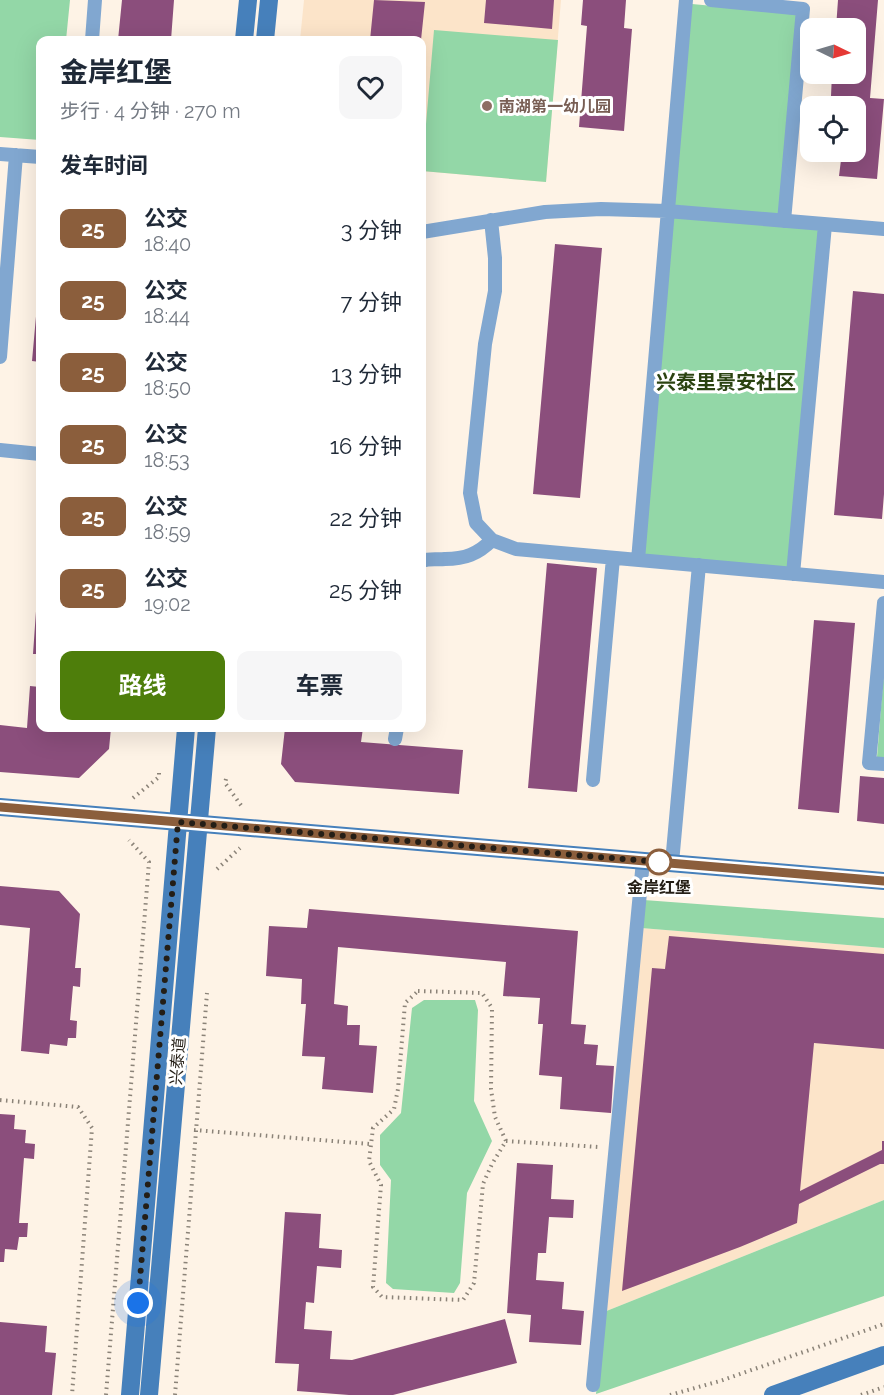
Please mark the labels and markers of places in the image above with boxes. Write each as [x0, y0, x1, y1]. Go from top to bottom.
place label: 南湖第一幼儿园 [499, 97, 611, 116]
marker: 南湖第一幼儿园 [480, 99, 494, 113]
marker: 金岸红堡 [646, 849, 672, 875]
place label: 金岸红堡 [627, 878, 691, 897]

